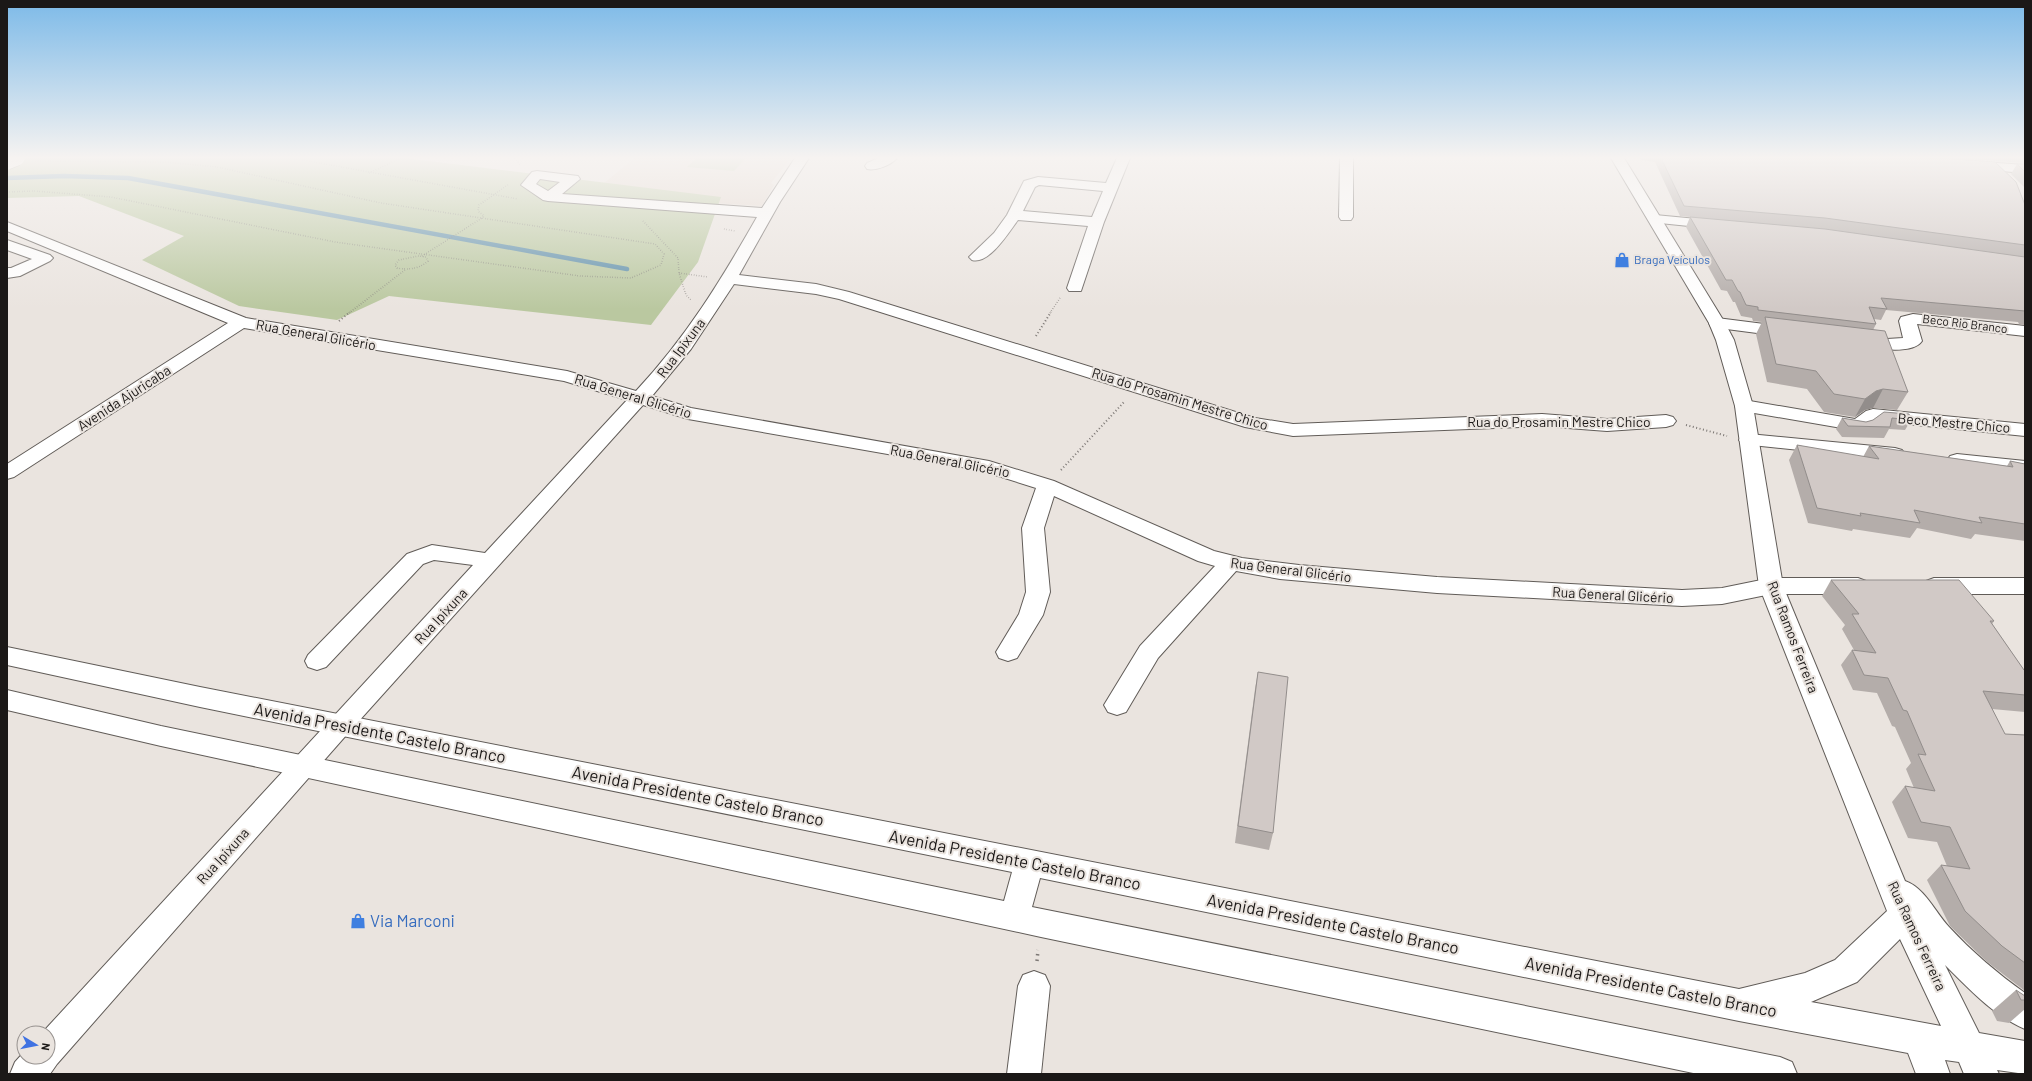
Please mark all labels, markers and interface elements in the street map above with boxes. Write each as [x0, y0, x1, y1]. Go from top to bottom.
shop icon: Braga Veículos [1613, 251, 1631, 269]
place label: Braga Veículos [1634, 252, 1710, 266]
street label: Beco Rio Branco [1922, 311, 2008, 335]
street label: Rua Ipixuna [653, 315, 708, 381]
street label: Rua General Glicério [255, 316, 377, 353]
street label: Avenida Ajuricaba [74, 361, 174, 434]
street label: Rua do Prosamin Mestre Chico [1090, 364, 1270, 433]
street label: Rua General Glicério [573, 370, 694, 421]
street label: Beco Mestre Chico [1897, 409, 2011, 436]
street label: Rua do Prosamin Mestre Chico [1467, 413, 1651, 430]
street label: Rua General Glicério [889, 441, 1011, 480]
street label: Rua General Glicério [1230, 554, 1352, 585]
street label: Rua Ramos Ferreira [1764, 578, 1823, 695]
street label: Rua General Glicério [1552, 583, 1674, 606]
street label: Rua Ipixuna [411, 584, 471, 647]
street label: Avenida Presidente Castelo Branco [253, 698, 508, 766]
street label: Avenida Presidente Castelo Branco [571, 761, 826, 829]
street label: Rua Ipixuna [193, 824, 252, 887]
street label: Avenida Presidente Castelo Branco [888, 825, 1143, 893]
street label: Rua Ramos Ferreira [1885, 878, 1950, 993]
street label: Avenida Presidente Castelo Branco [1206, 889, 1461, 957]
place label: Via Marconi [370, 910, 455, 930]
shop icon: Via Marconi [349, 912, 367, 930]
street label: Avenida Presidente Castelo Branco [1524, 952, 1779, 1020]
north arrow [16, 1025, 56, 1065]
text: N [39, 1042, 53, 1052]

